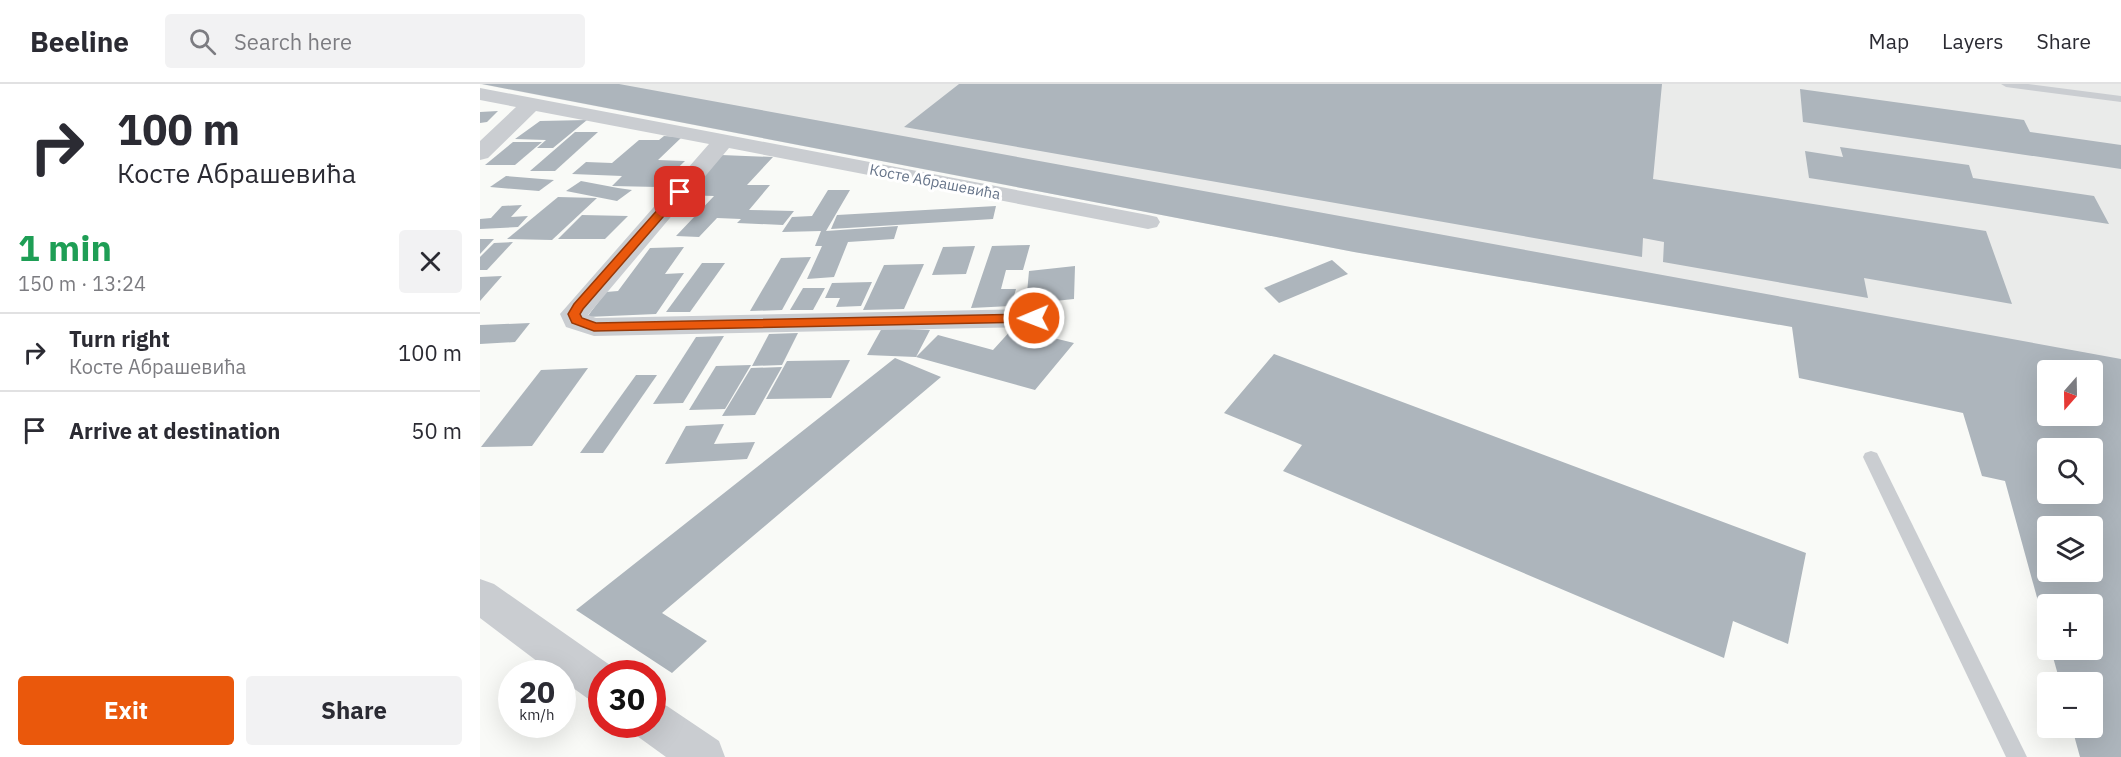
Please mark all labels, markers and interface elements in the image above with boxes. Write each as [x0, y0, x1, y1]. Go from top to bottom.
search box [165, 14, 585, 68]
text: Beeline [30, 23, 129, 60]
icon: search [186, 25, 219, 58]
text: Search here [234, 27, 352, 56]
text: Map [1869, 27, 1909, 55]
text: Layers [1942, 27, 2004, 55]
text: Share [2037, 27, 2091, 55]
text: 100 m [117, 102, 240, 157]
icon: right [18, 108, 96, 186]
text: Косте Абрашевића [117, 155, 356, 190]
street label: Косте Абрашевића [868, 160, 1002, 204]
pin [654, 166, 705, 217]
icon: arrive [663, 175, 696, 208]
text: 1 min [18, 224, 112, 271]
button: close [399, 230, 462, 293]
text: 150 m · 13:24 [18, 270, 146, 297]
position arrow [1002, 286, 1066, 350]
text: Turn right [69, 324, 170, 353]
icon: right [18, 336, 51, 369]
text: 100 m [398, 338, 462, 367]
text: Косте Абрашевића [69, 353, 246, 380]
north arrow [2037, 360, 2103, 426]
map controls [2037, 360, 2103, 738]
icon: arrive [18, 414, 51, 447]
text: Arrive at destination [69, 416, 280, 445]
text: 50 m [411, 416, 462, 445]
button: search [2037, 438, 2103, 504]
button: layers [2037, 516, 2103, 582]
button: + [2037, 594, 2103, 660]
speed limit sign: 30 [588, 660, 666, 738]
text: 20 [519, 672, 555, 711]
button: − [2037, 672, 2103, 738]
button: Exit [18, 676, 234, 745]
button: Share [246, 676, 462, 745]
text: km/h [519, 705, 555, 724]

